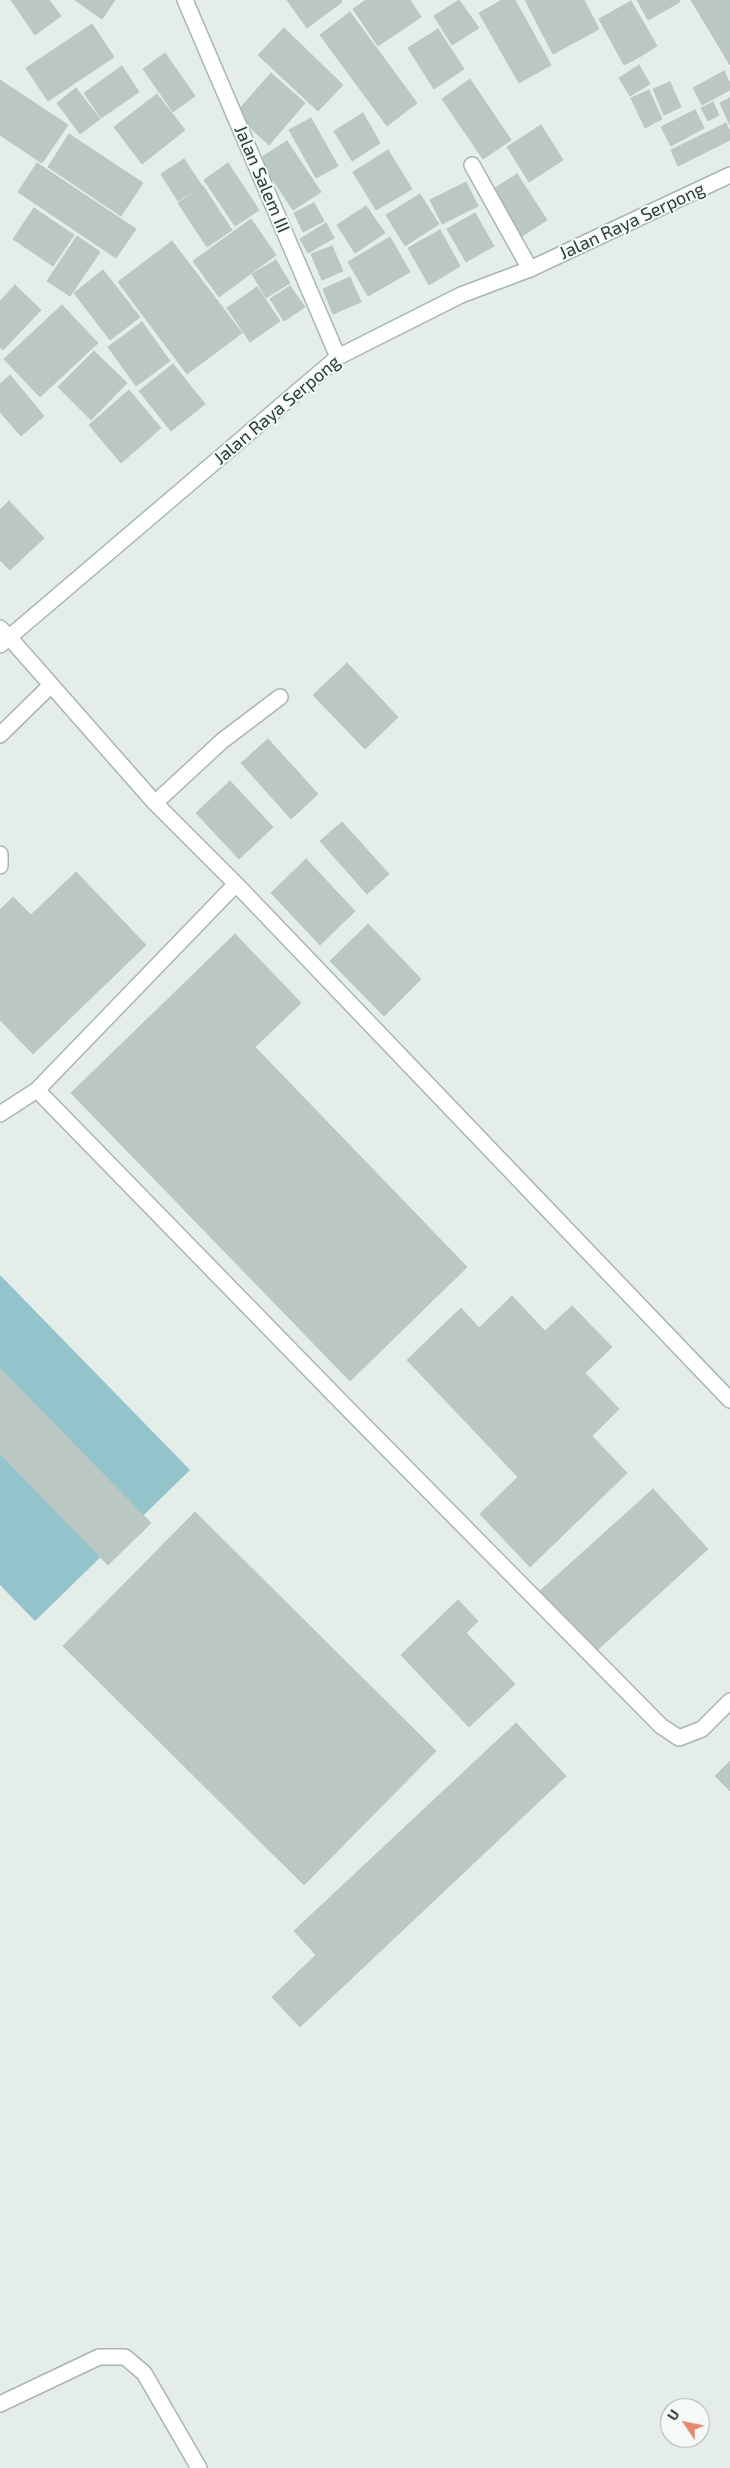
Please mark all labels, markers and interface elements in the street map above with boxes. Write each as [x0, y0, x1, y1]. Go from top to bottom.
street label: Jalan Salem III [230, 122, 294, 236]
street label: Jalan Raya Serpong [556, 178, 708, 264]
street label: Jalan Raya Serpong [209, 351, 345, 469]
north arrow [660, 2398, 710, 2448]
text: U [663, 2406, 683, 2424]

